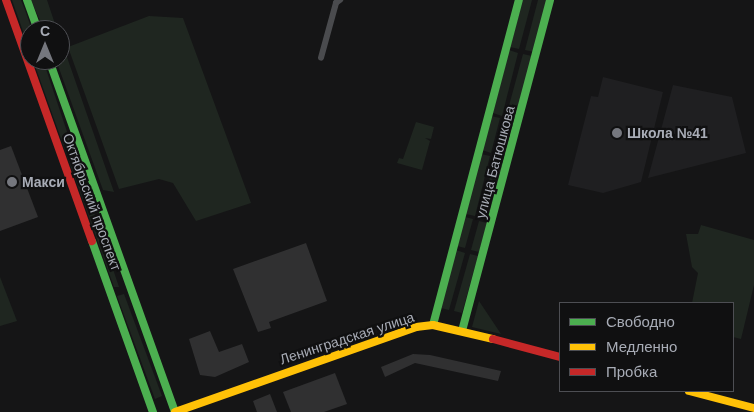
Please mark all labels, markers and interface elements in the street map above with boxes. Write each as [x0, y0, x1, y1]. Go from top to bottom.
north arrow [20, 20, 70, 70]
text: С [40, 23, 50, 39]
street label: улица Батюшкова [472, 104, 518, 220]
place label: Школа №41 [627, 125, 708, 141]
marker: Школа №41 [611, 127, 623, 139]
street label: Октябрьский проспект [59, 131, 125, 273]
place label: Макси [22, 174, 65, 190]
marker: Макси [6, 176, 18, 188]
legend [559, 302, 734, 392]
street label: Ленинградская улица [278, 308, 416, 368]
text: Свободно [606, 313, 675, 330]
text: Медленно [606, 338, 677, 355]
text: Пробка [606, 363, 657, 380]

